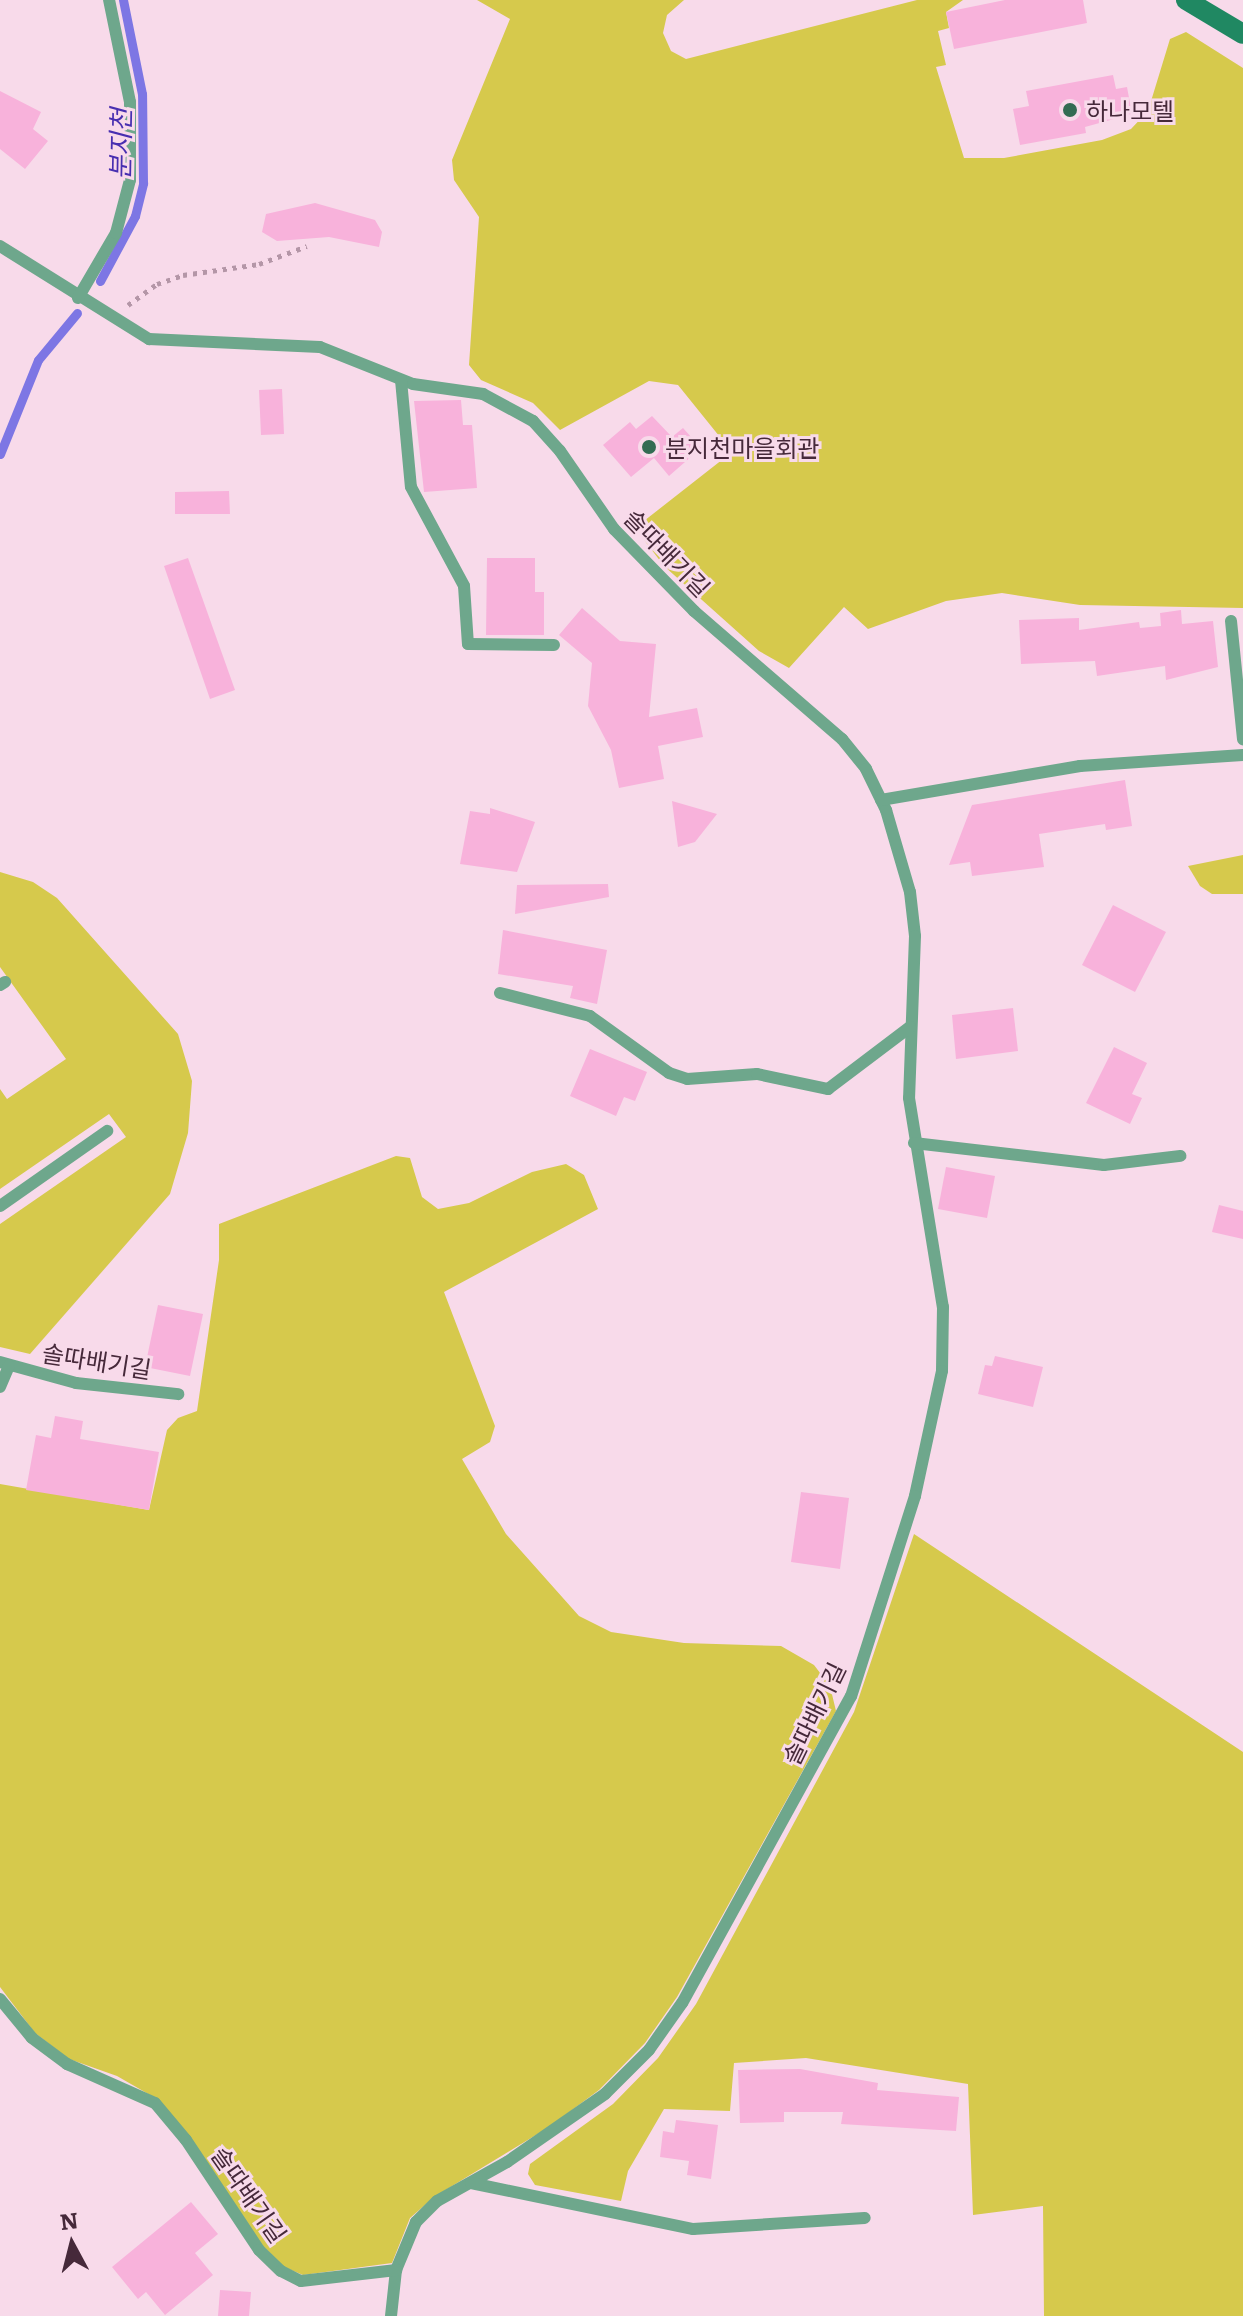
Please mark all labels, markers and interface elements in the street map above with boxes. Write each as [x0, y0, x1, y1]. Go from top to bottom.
place label: 하나모텔 [1086, 96, 1174, 124]
marker: 하나모텔 [1061, 101, 1079, 119]
water label: 분지천 [103, 108, 135, 180]
place label: 분지천마을회관 [665, 433, 820, 461]
marker: 분지천마을회관 [640, 438, 658, 456]
street label: 솔따배기길 [619, 502, 717, 602]
street label: 솔따배기길 [40, 1337, 154, 1383]
street label: 솔따배기길 [776, 1657, 850, 1769]
street label: 솔따배기길 [207, 2141, 293, 2247]
text: N [58, 2202, 80, 2237]
north arrow [32, 2204, 112, 2284]

